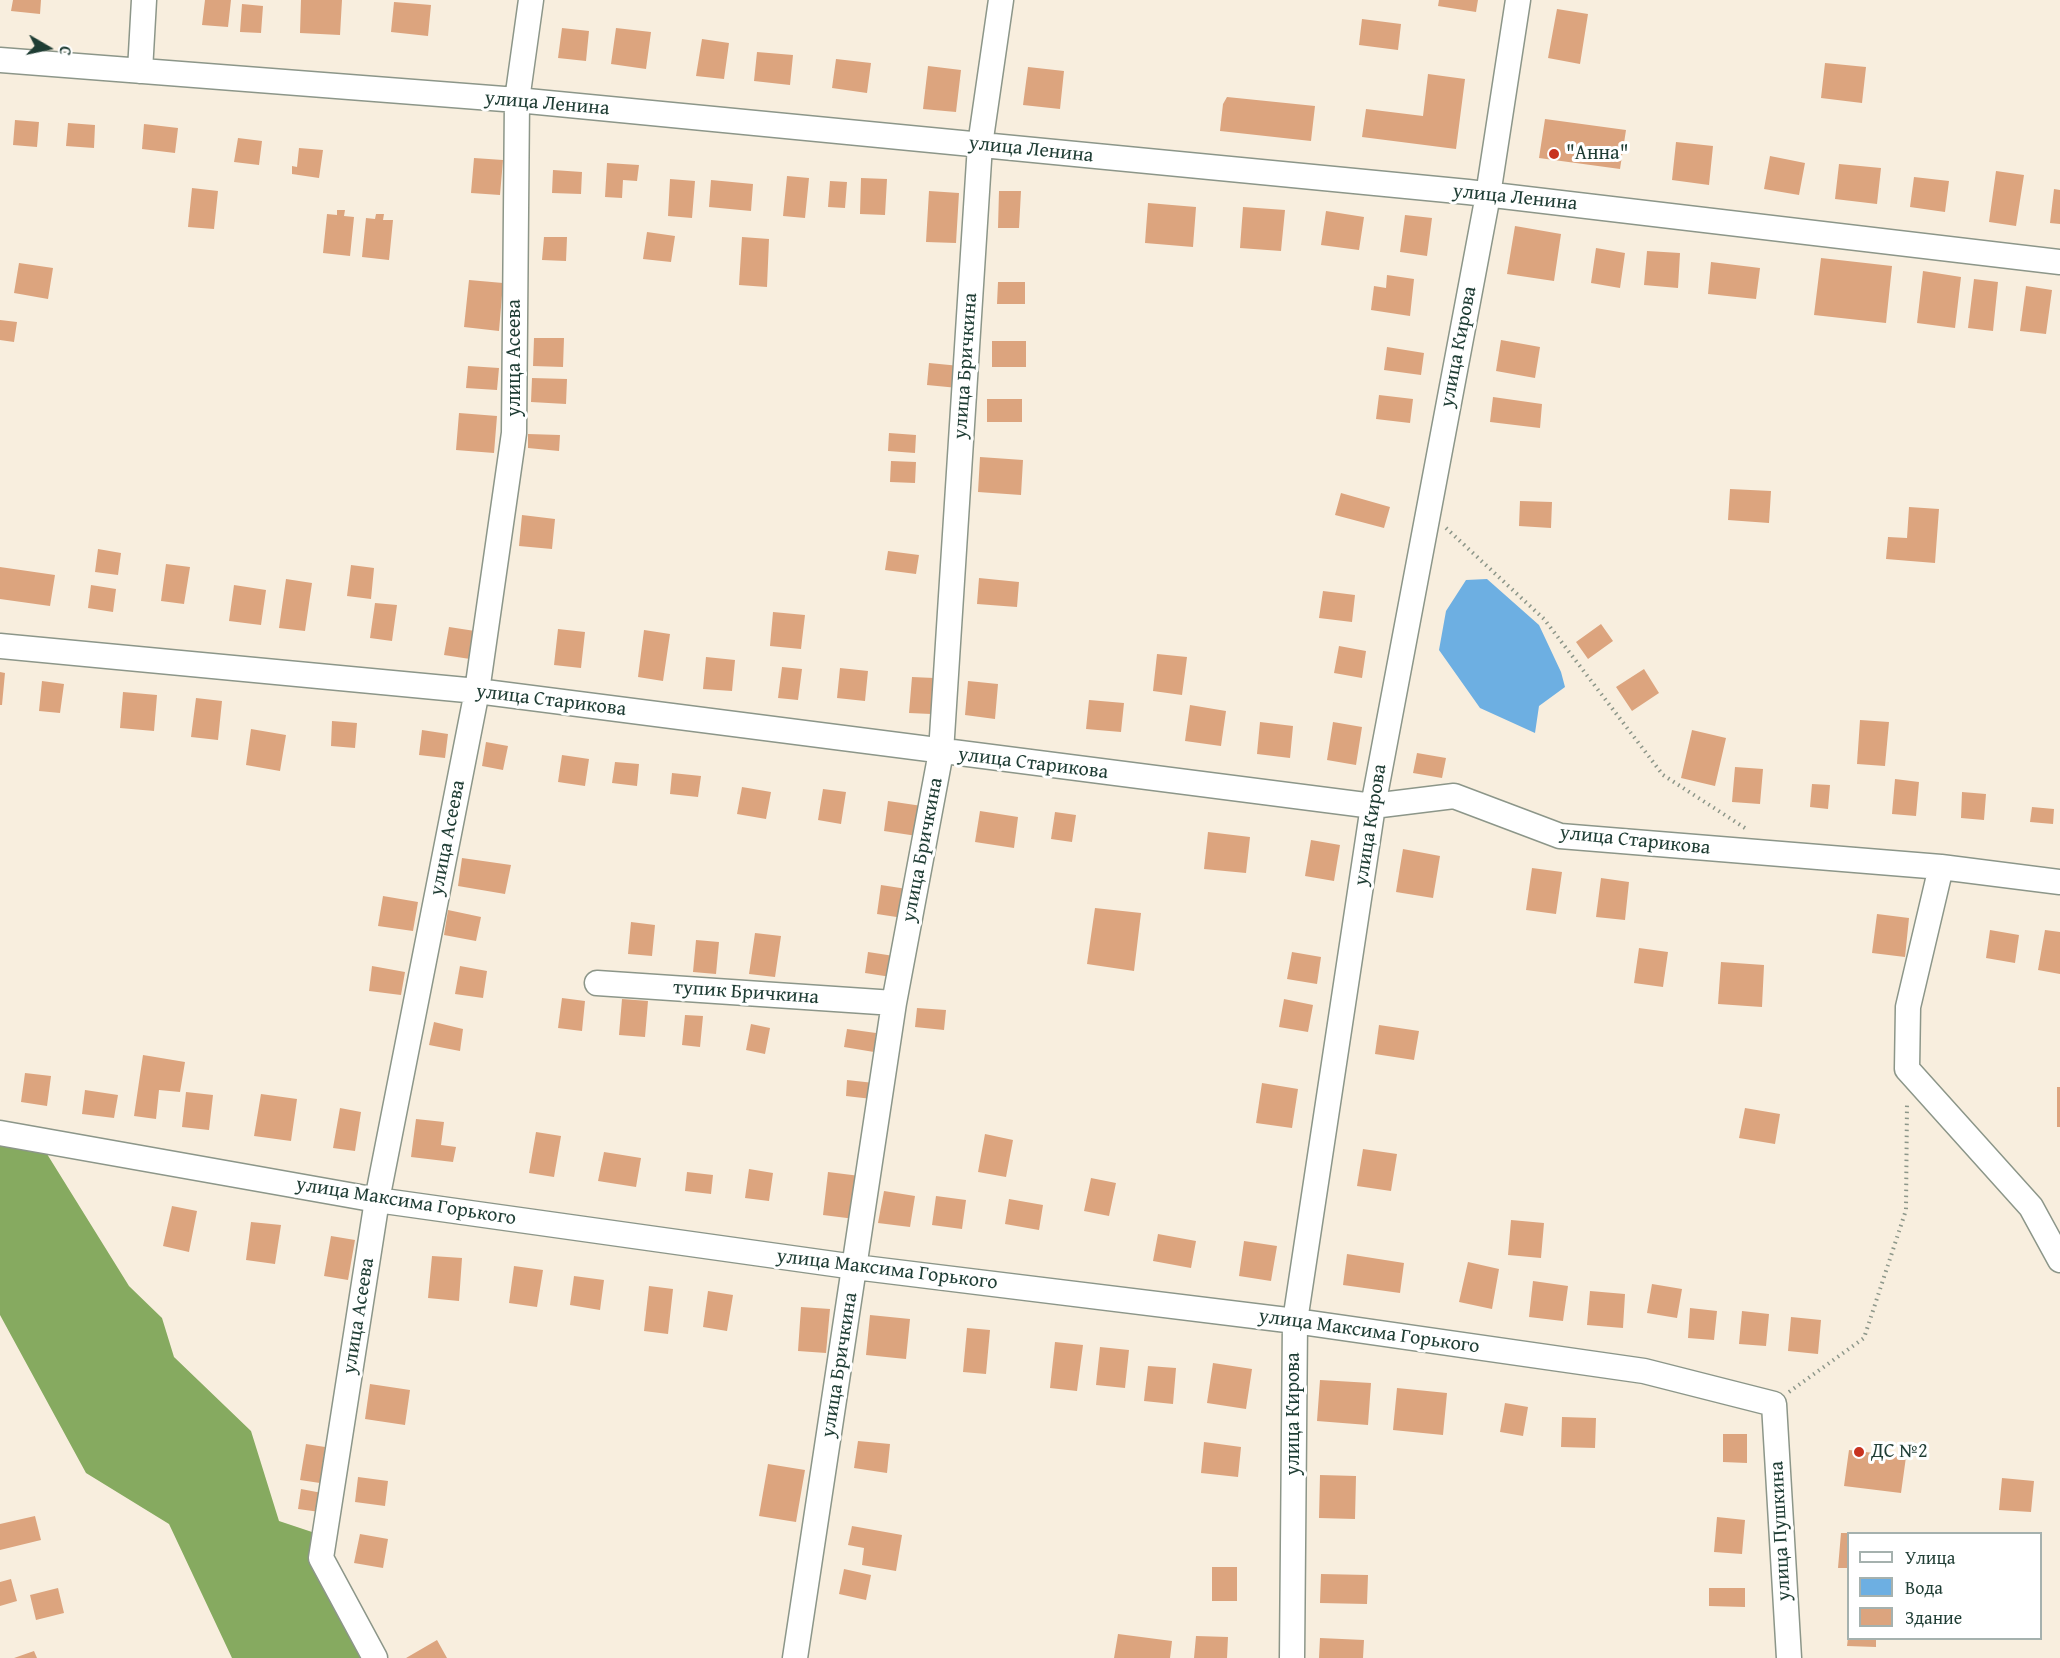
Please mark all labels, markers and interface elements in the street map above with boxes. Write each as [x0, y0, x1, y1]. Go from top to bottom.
north arrow [18, 18, 78, 78]
text: С [53, 44, 78, 57]
street label: улица Ленина [484, 87, 610, 121]
street label: улица Ленина [968, 132, 1094, 168]
place label: "Анна" [1566, 142, 1628, 166]
marker: "Анна" [1547, 147, 1561, 161]
street label: улица Ленина [1452, 180, 1578, 216]
street label: улица Кирова [1436, 284, 1482, 410]
street label: улица Бричкина [949, 292, 983, 440]
street label: улица Асеева [503, 299, 527, 417]
street label: улица Старикова [475, 680, 627, 722]
street label: улица Старикова [957, 743, 1109, 785]
street label: улица Кирова [1350, 762, 1392, 888]
street label: улица Бричкина [897, 776, 949, 924]
street label: улица Асеева [425, 778, 471, 898]
street label: улица Старикова [1559, 821, 1711, 861]
street label: тупик Бричкина [672, 976, 820, 1010]
street label: улица Максима Горького [294, 1173, 518, 1231]
street label: улица Максима Горького [775, 1245, 999, 1295]
street label: улица Асеева [338, 1256, 380, 1376]
street label: улица Бричкина [817, 1291, 863, 1439]
street label: улица Максима Горького [1257, 1305, 1481, 1359]
street label: улица Кирова [1282, 1353, 1306, 1475]
place label: ДС №2 [1871, 1440, 1928, 1464]
marker: ДС №2 [1852, 1445, 1866, 1459]
street label: улица Пушкина [1765, 1460, 1797, 1602]
legend [1847, 1532, 2042, 1640]
text: Улица [1905, 1544, 1955, 1571]
text: Вода [1905, 1574, 1943, 1601]
text: Здание [1905, 1604, 1962, 1631]

